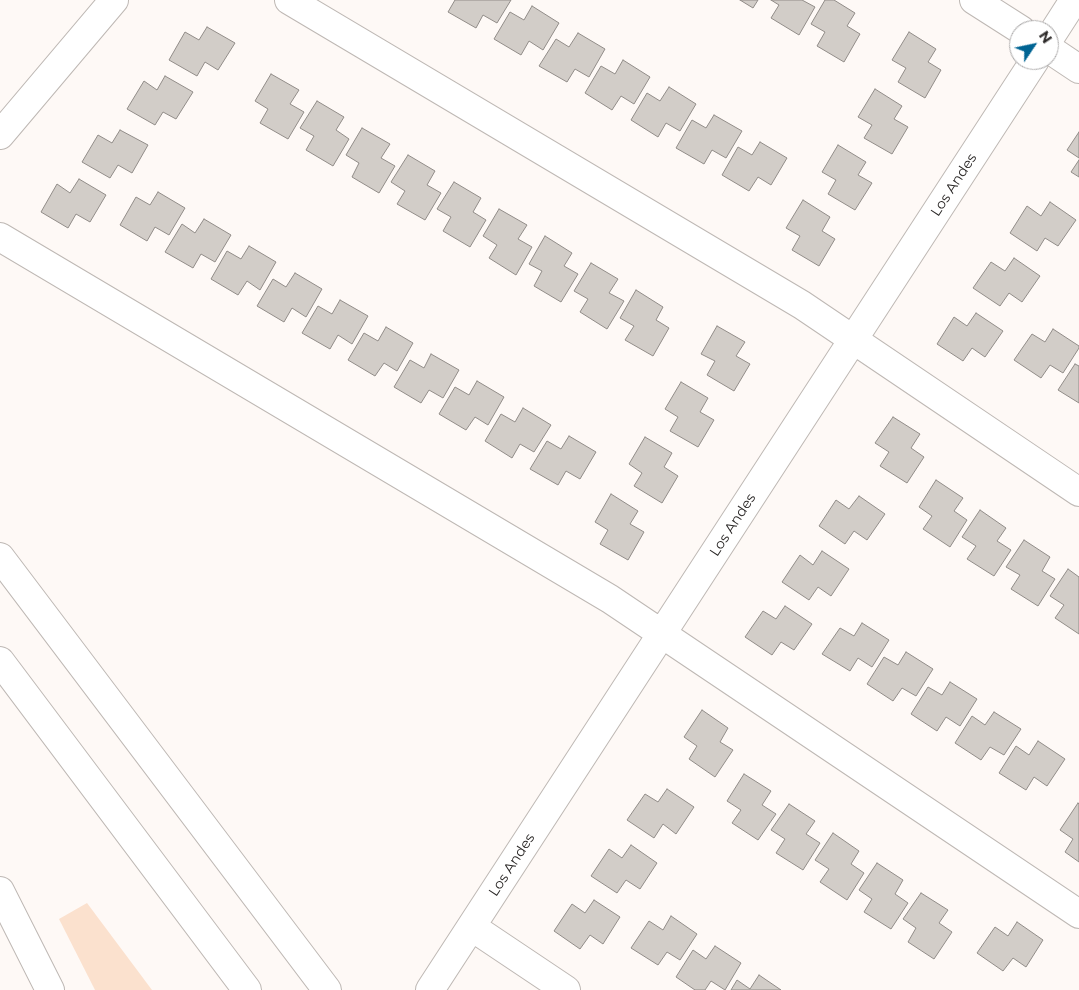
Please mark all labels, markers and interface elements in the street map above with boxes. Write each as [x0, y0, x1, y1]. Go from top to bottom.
north arrow [1009, 20, 1059, 70]
text: N [1035, 27, 1056, 47]
street label: Los Andes [927, 150, 981, 220]
street label: Los Andes [706, 490, 760, 560]
street label: Los Andes [485, 830, 539, 900]

